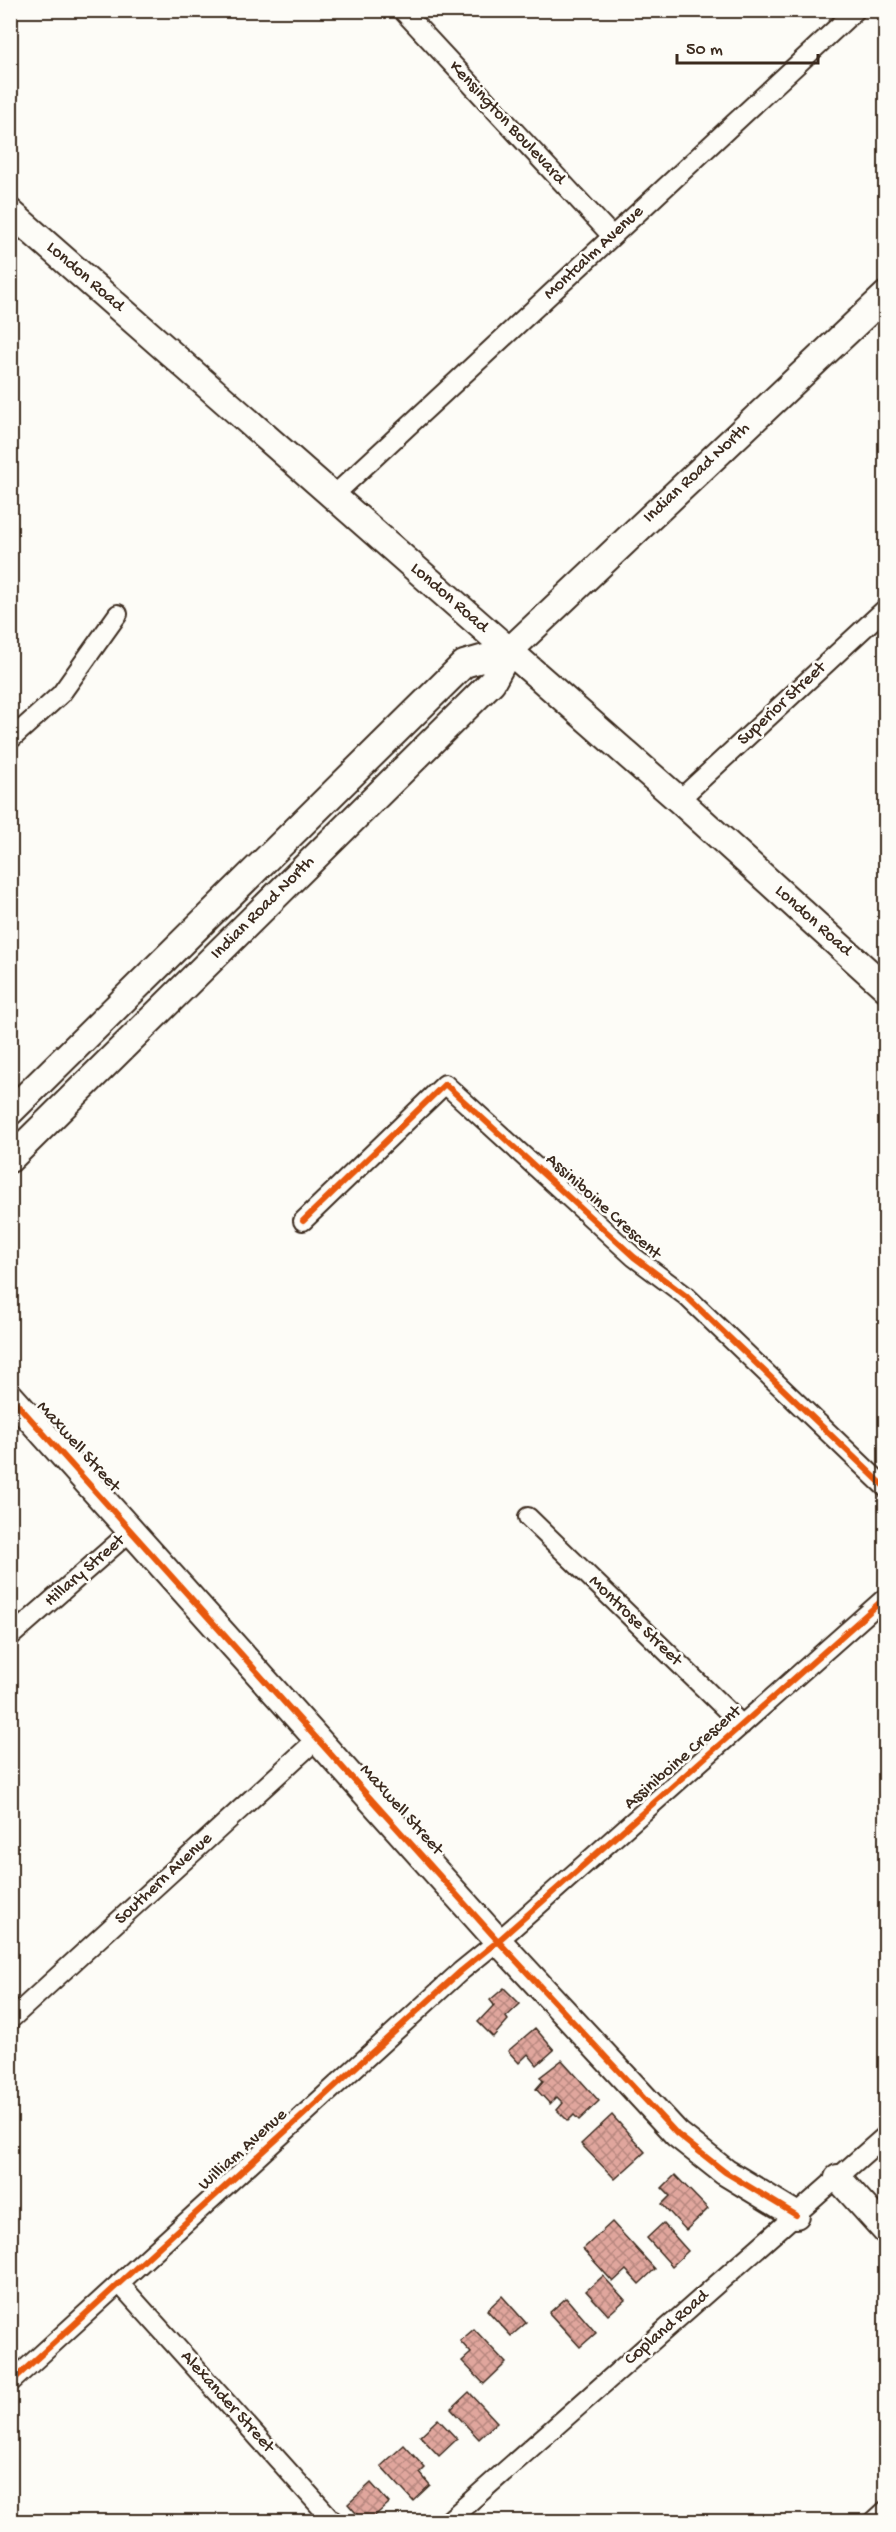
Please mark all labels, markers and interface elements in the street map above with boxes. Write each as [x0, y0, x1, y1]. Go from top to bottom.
scale bar [677, 27, 818, 65]
text: 50 m [686, 40, 723, 61]
street label: Kensington Boulevard [444, 57, 571, 190]
street label: Montcalm Avenue [540, 201, 649, 305]
street label: London Road [42, 237, 129, 318]
street label: Indian Road North [639, 418, 755, 528]
street label: London Road [406, 558, 493, 639]
street label: Superior Street [733, 657, 832, 750]
street label: Indian Road North [207, 851, 320, 964]
street label: London Road [770, 881, 857, 962]
street label: Assiniboine Crescent [541, 1150, 666, 1266]
street label: Maxwell Street [32, 1397, 126, 1498]
street label: Hillary Street [41, 1529, 131, 1612]
street label: Montrose Street [584, 1571, 687, 1672]
street label: Assiniboine Crescent [620, 1700, 747, 1815]
street label: Maxwell Street [355, 1760, 449, 1861]
street label: Southern Avenue [111, 1828, 218, 1930]
street label: William Avenue [194, 2104, 292, 2195]
street label: Copland Road [621, 2285, 714, 2370]
street label: Alexander Street [176, 2347, 280, 2459]

